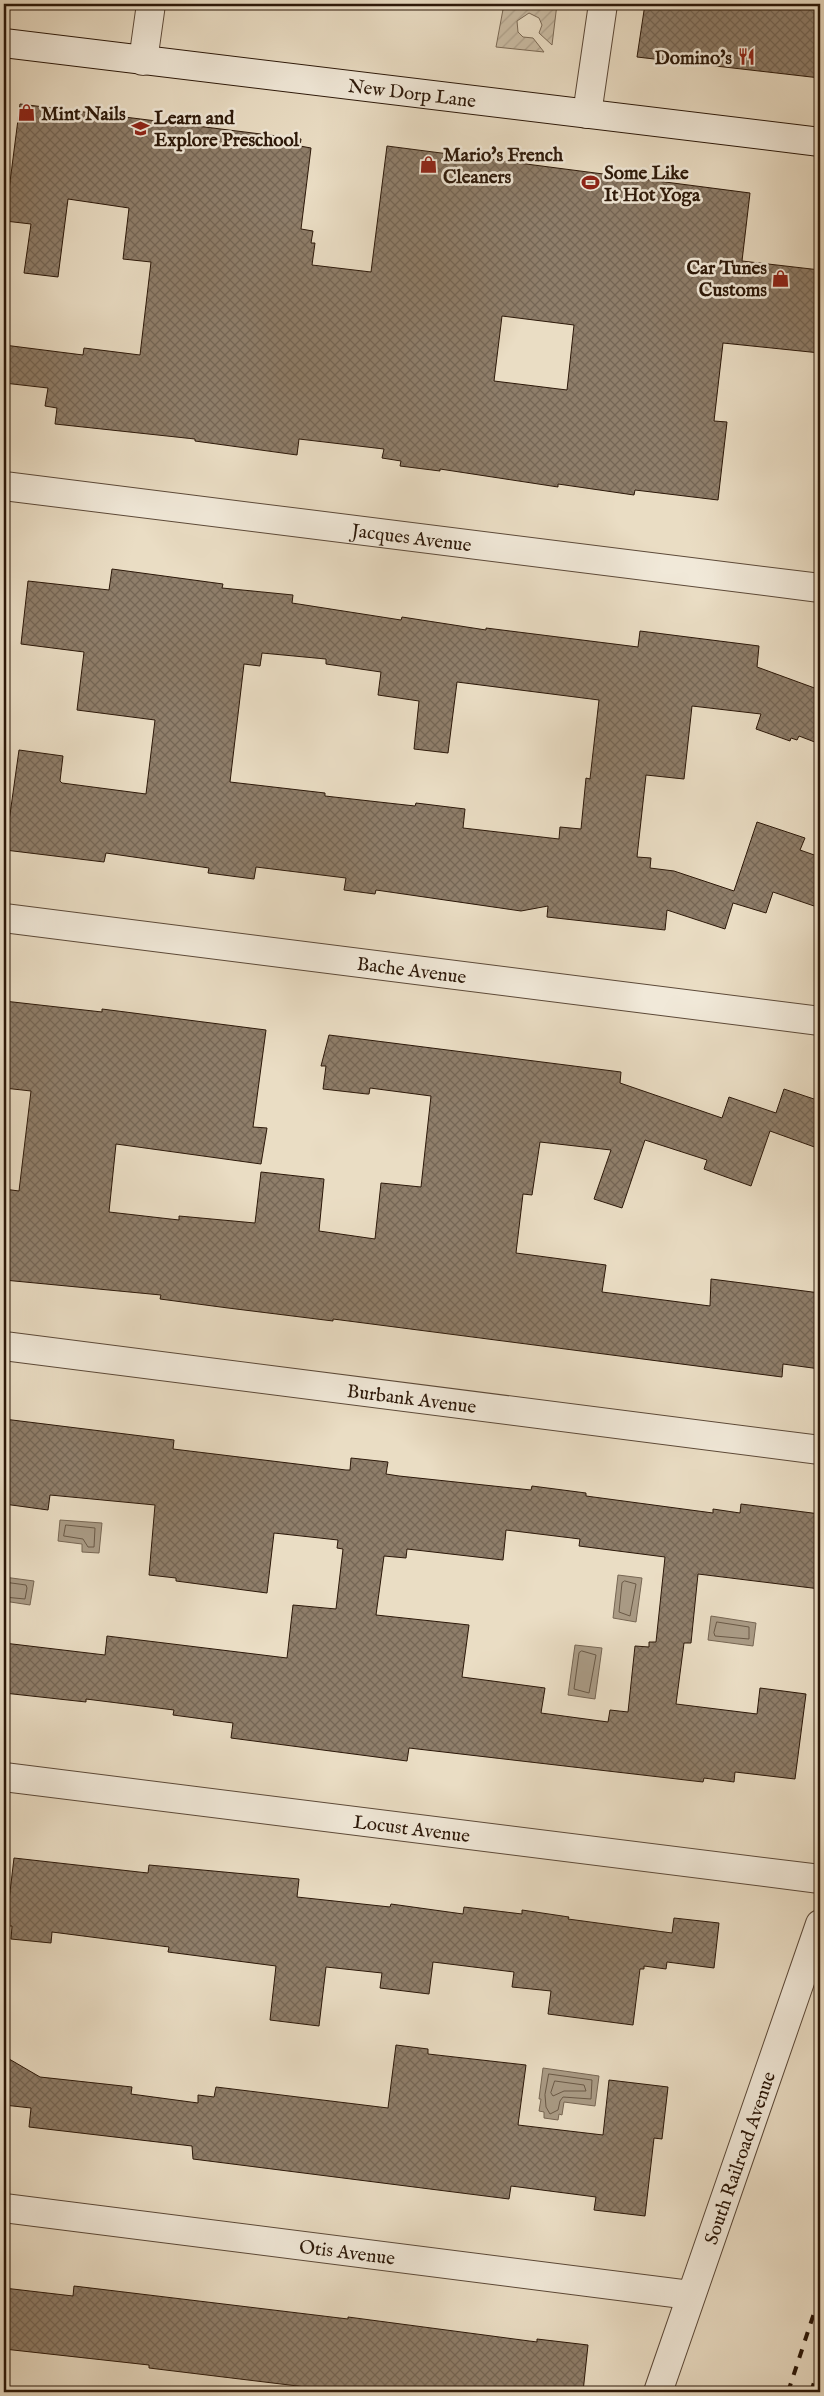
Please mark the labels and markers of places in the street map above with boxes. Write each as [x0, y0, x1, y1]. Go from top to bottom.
place label: Domino's [655, 47, 732, 71]
restaurant icon: Domino's [736, 47, 756, 67]
shop icon: Mint Nails [17, 103, 37, 123]
place label: Mint Nails [41, 103, 126, 127]
place label: Learn and Explore Preschool [154, 107, 300, 153]
school or university icon: Learn and Explore Preschool [130, 118, 150, 138]
place label: Mario's French Cleaners [443, 144, 564, 190]
shop icon: Mario's French Cleaners [419, 155, 439, 175]
place label: Some Like It Hot Yoga [604, 162, 701, 208]
sports icon: Some Like It Hot Yoga [580, 173, 600, 193]
place label: Car Tunes Customs [687, 257, 767, 303]
shop icon: Car Tunes Customs [771, 268, 791, 288]

